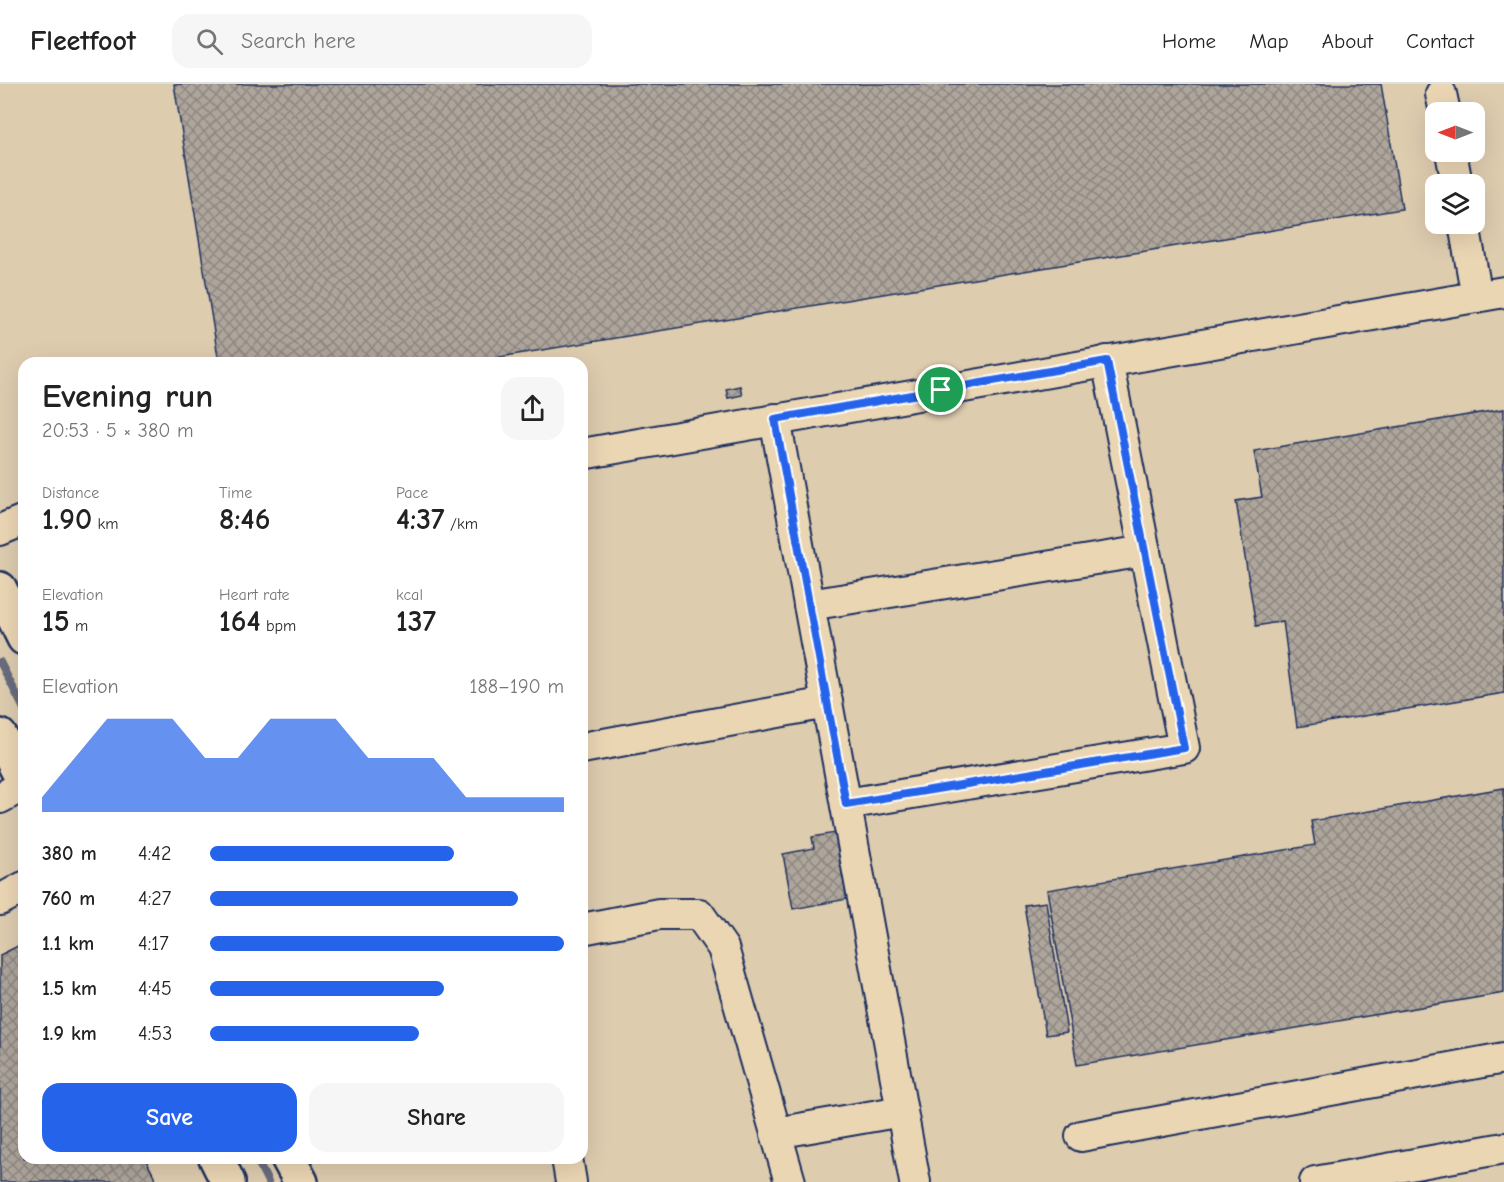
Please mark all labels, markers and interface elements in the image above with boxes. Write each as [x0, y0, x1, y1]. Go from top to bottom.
search box [172, 14, 592, 68]
text: Fleetfoot [30, 25, 136, 57]
icon: search [193, 25, 226, 58]
text: Search here [241, 28, 356, 54]
text: Home [1162, 29, 1216, 53]
text: Map [1249, 29, 1289, 53]
text: About [1322, 29, 1373, 53]
text: Contact [1406, 29, 1474, 53]
north arrow [1425, 102, 1485, 162]
map controls [1425, 102, 1485, 234]
button: layers [1425, 174, 1485, 234]
pin [915, 364, 966, 415]
icon: arrive [924, 373, 957, 406]
text: Evening run [42, 377, 213, 415]
button: share [501, 377, 564, 440]
text: 20:53 · 5 × 380 m [42, 419, 194, 442]
text: Distance [42, 484, 99, 502]
text: Time [219, 484, 252, 502]
text: Pace [396, 484, 428, 502]
text: 1.90 [42, 502, 92, 537]
text: 8:46 [219, 502, 270, 537]
text: 4:37 [396, 502, 445, 537]
text: km [92, 515, 118, 533]
text: /km [445, 515, 478, 533]
text: Elevation [42, 586, 103, 604]
text: Heart rate [219, 586, 290, 604]
text: kcal [396, 586, 423, 604]
text: 15 [42, 604, 70, 639]
text: 164 [219, 604, 261, 639]
text: 137 [396, 604, 436, 639]
text: m [70, 617, 88, 635]
text: bpm [261, 617, 296, 635]
text: Elevation [42, 675, 119, 698]
text: 188–190 m [470, 675, 564, 698]
text: 380 m [42, 842, 97, 865]
text: 4:42 [138, 842, 171, 865]
text: 760 m [42, 887, 95, 910]
text: 4:27 [138, 887, 171, 910]
text: 1.1 km [42, 932, 94, 955]
text: 4:17 [138, 932, 169, 955]
text: 1.5 km [42, 977, 97, 1000]
text: 4:45 [138, 977, 172, 1000]
text: 1.9 km [42, 1022, 97, 1045]
text: 4:53 [138, 1022, 172, 1045]
button: Save [42, 1083, 297, 1152]
button: Share [309, 1083, 564, 1152]

